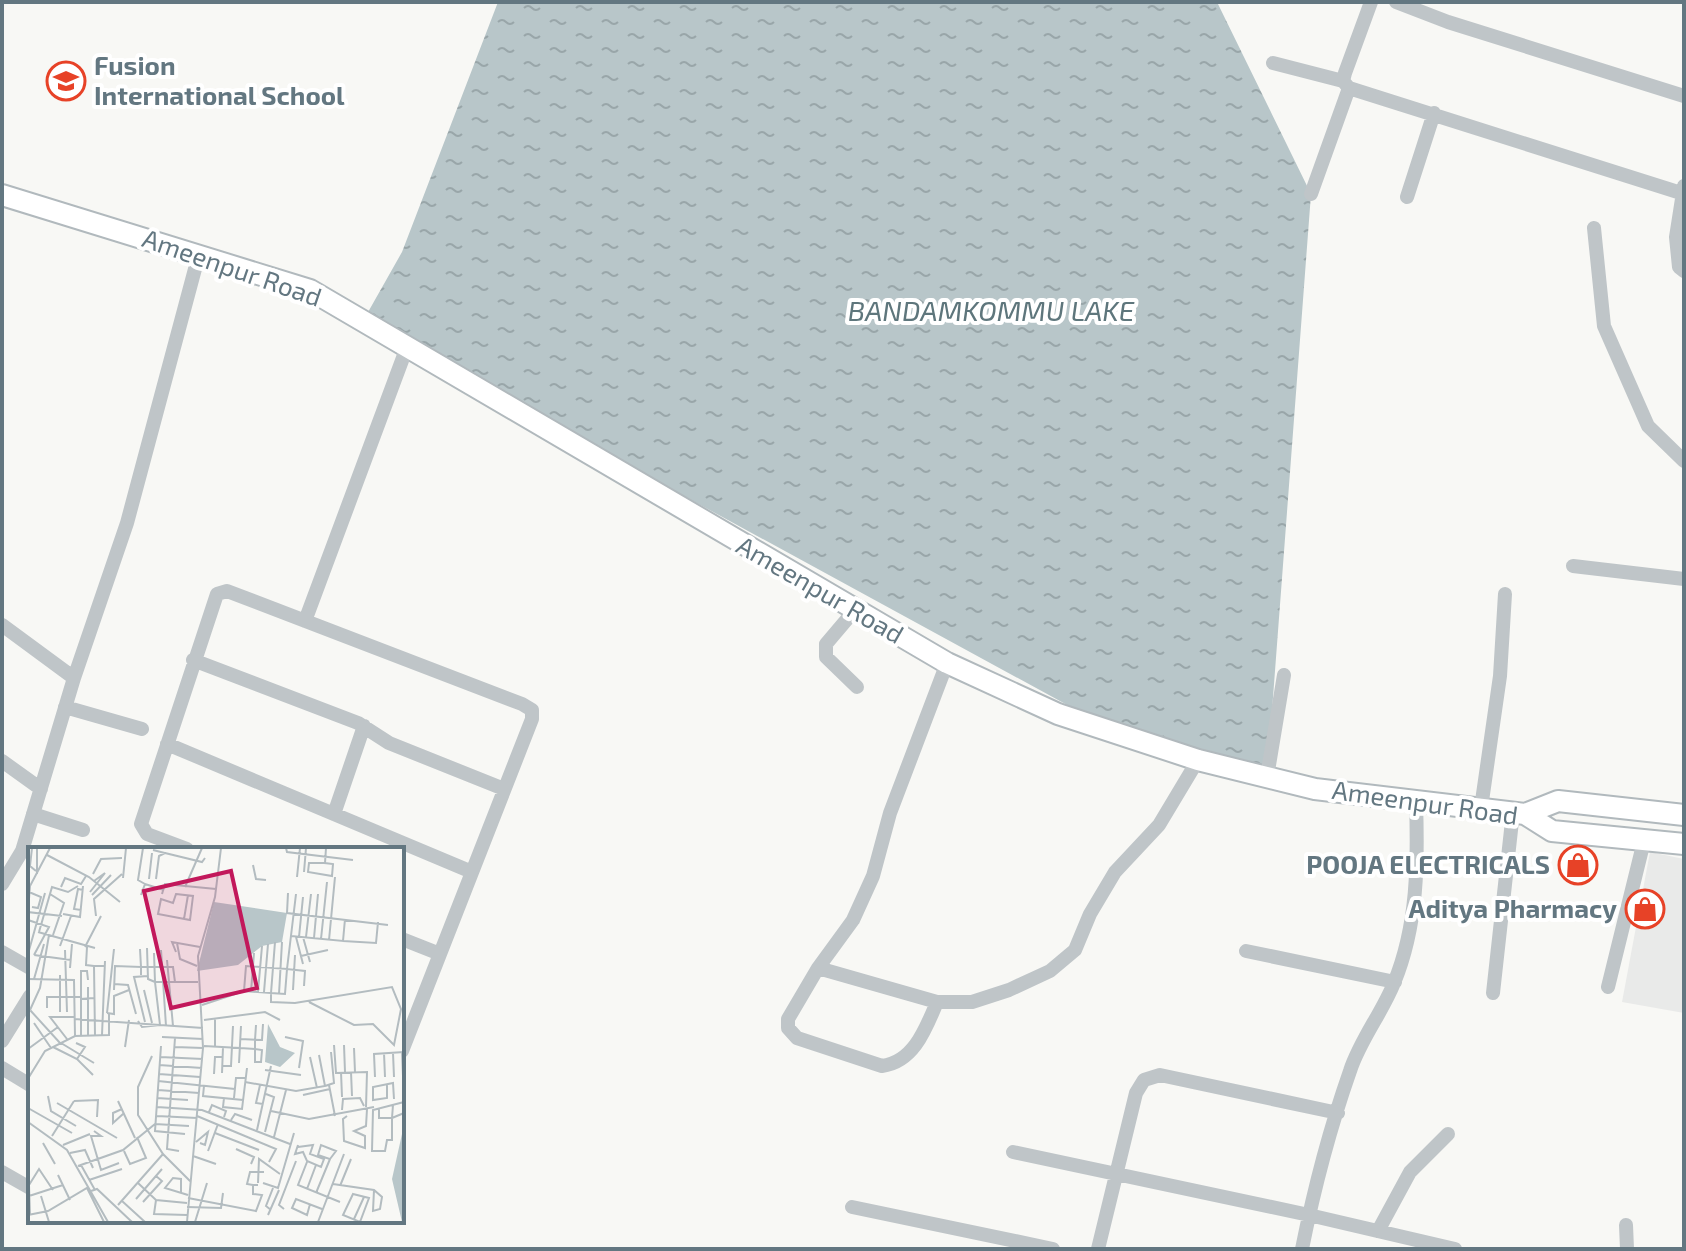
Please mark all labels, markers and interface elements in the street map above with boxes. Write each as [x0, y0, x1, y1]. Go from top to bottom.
place label: Fusion International School [94, 49, 345, 110]
school or university icon: Fusion International School [45, 60, 87, 102]
street label: Ameenpur Road [139, 221, 326, 312]
water label: BANDAMKOMMU LAKE [848, 293, 1135, 327]
street label: Ameenpur Road [732, 528, 910, 649]
street label: Ameenpur Road [1330, 773, 1520, 830]
shop icon: POOJA ELECTRICALS [1557, 844, 1599, 886]
inset map [28, 847, 404, 1223]
place label: POOJA ELECTRICALS [1306, 848, 1550, 879]
shop icon: Aditya Pharmacy [1624, 888, 1666, 930]
place label: Aditya Pharmacy [1408, 892, 1617, 924]

